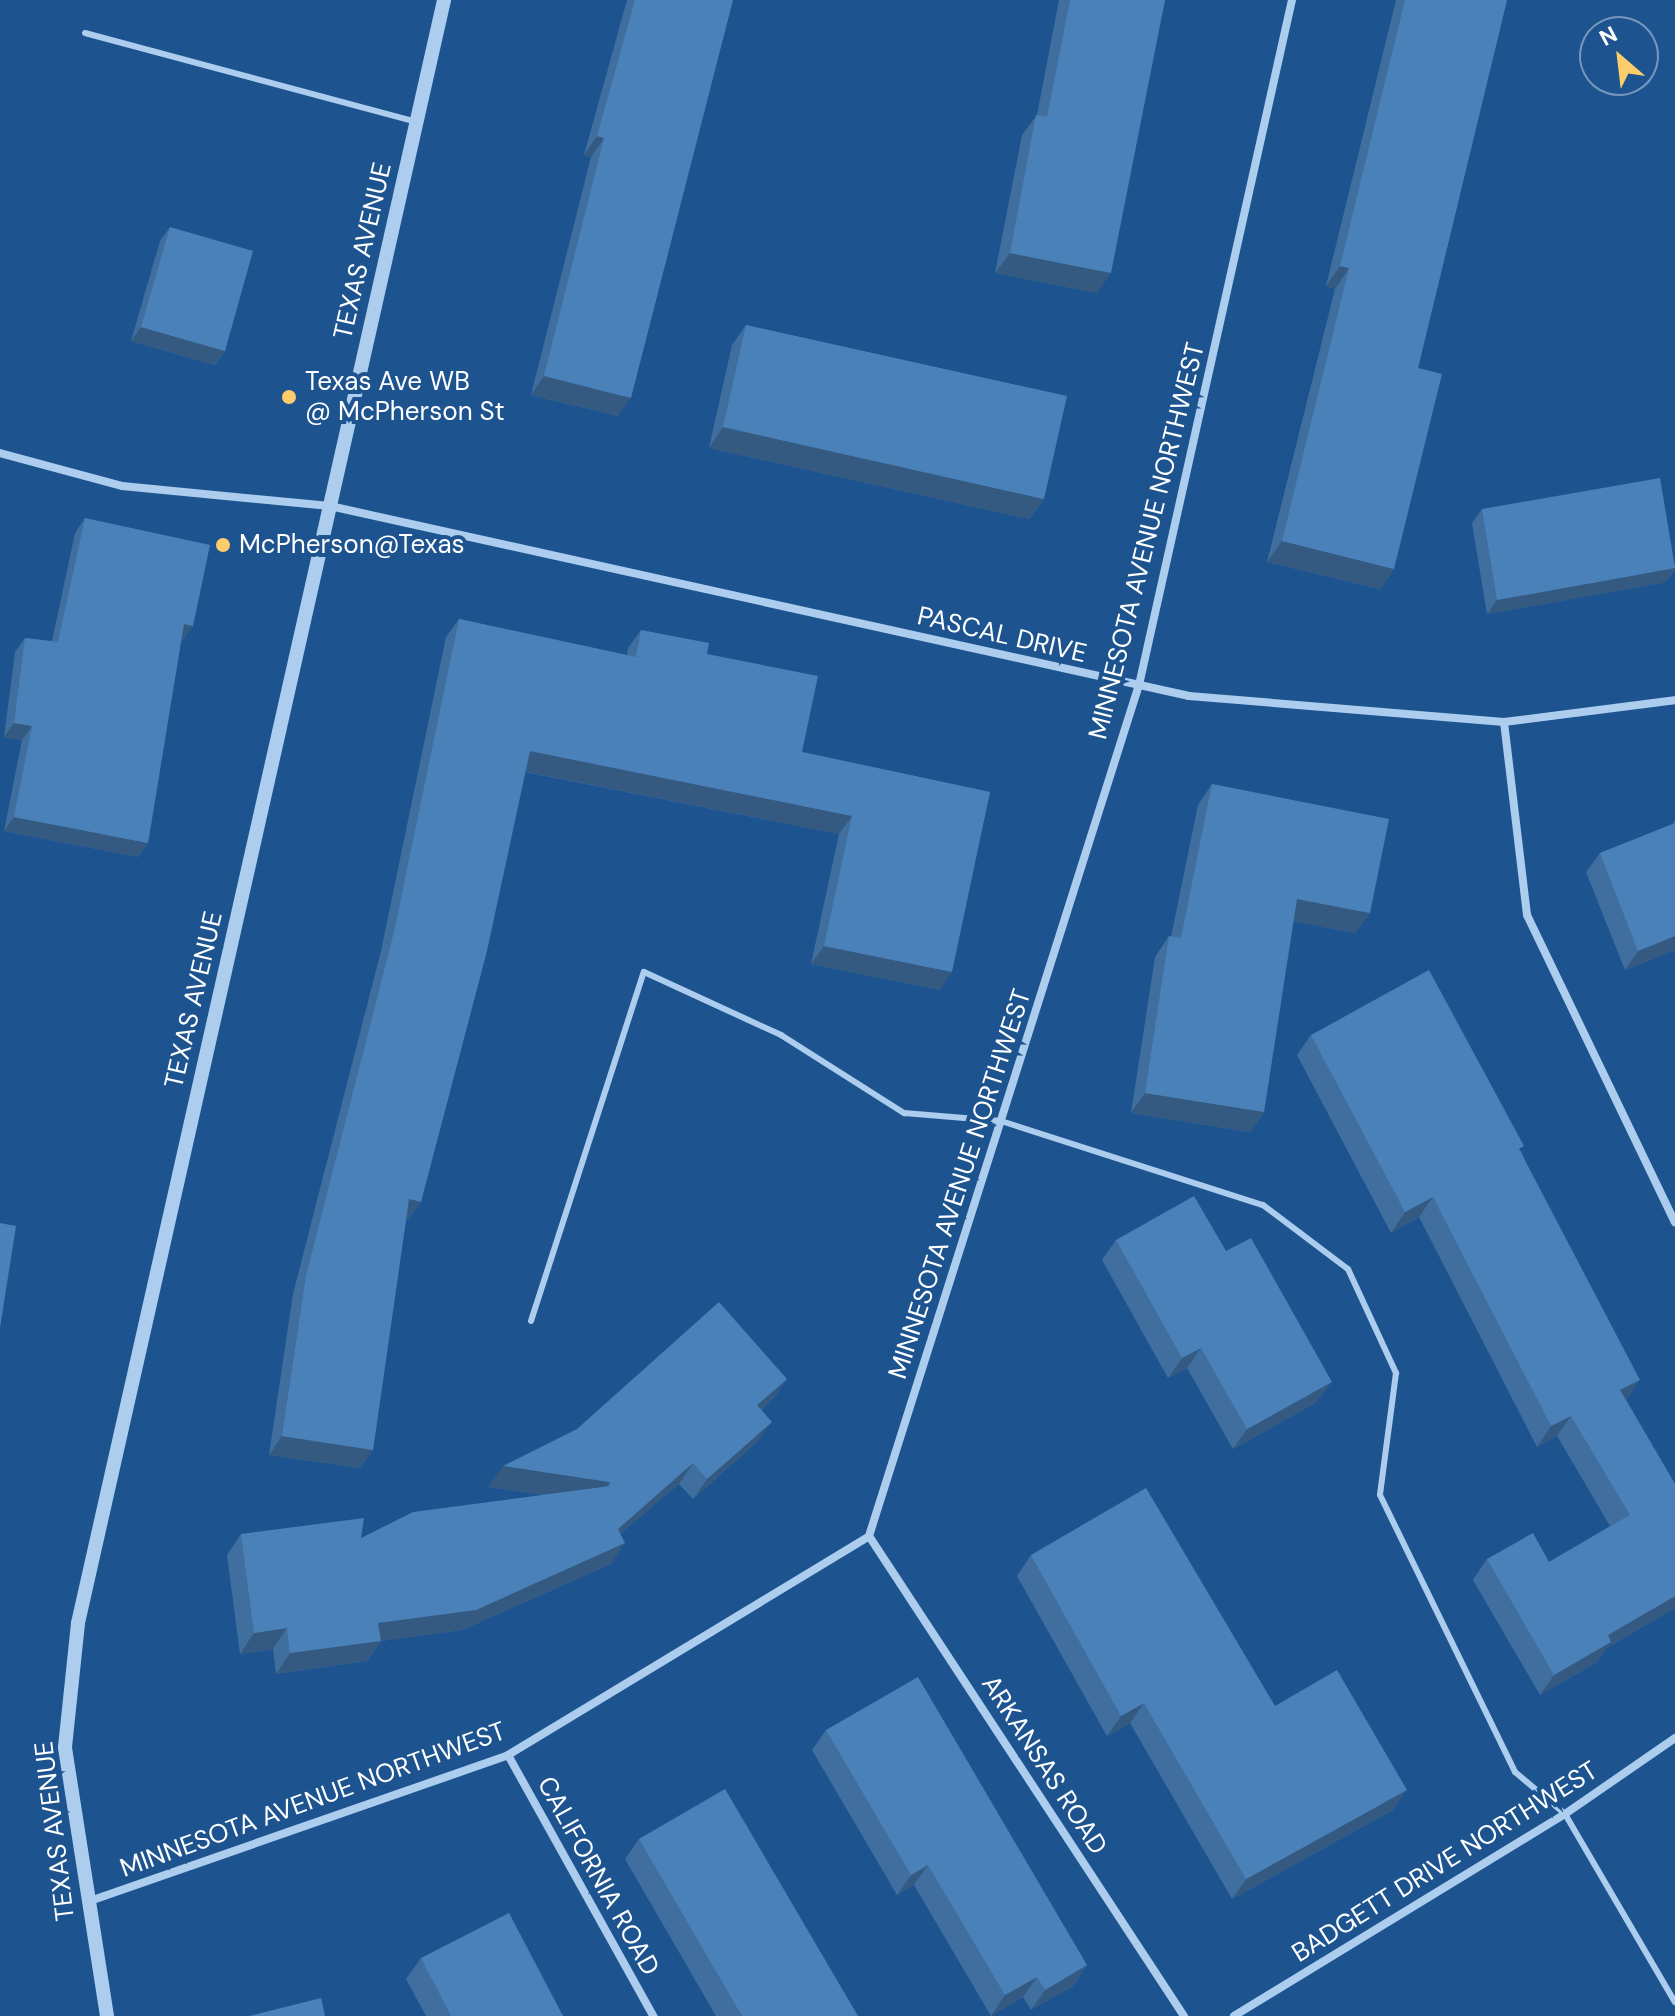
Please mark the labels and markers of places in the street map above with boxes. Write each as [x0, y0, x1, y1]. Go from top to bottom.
place label: Texas Ave WB @ McPherson St [305, 366, 505, 428]
marker: Texas Ave WB @ McPherson St [280, 388, 298, 406]
place label: McPherson@Texas [239, 529, 465, 561]
marker: McPherson@Texas [214, 536, 232, 554]

